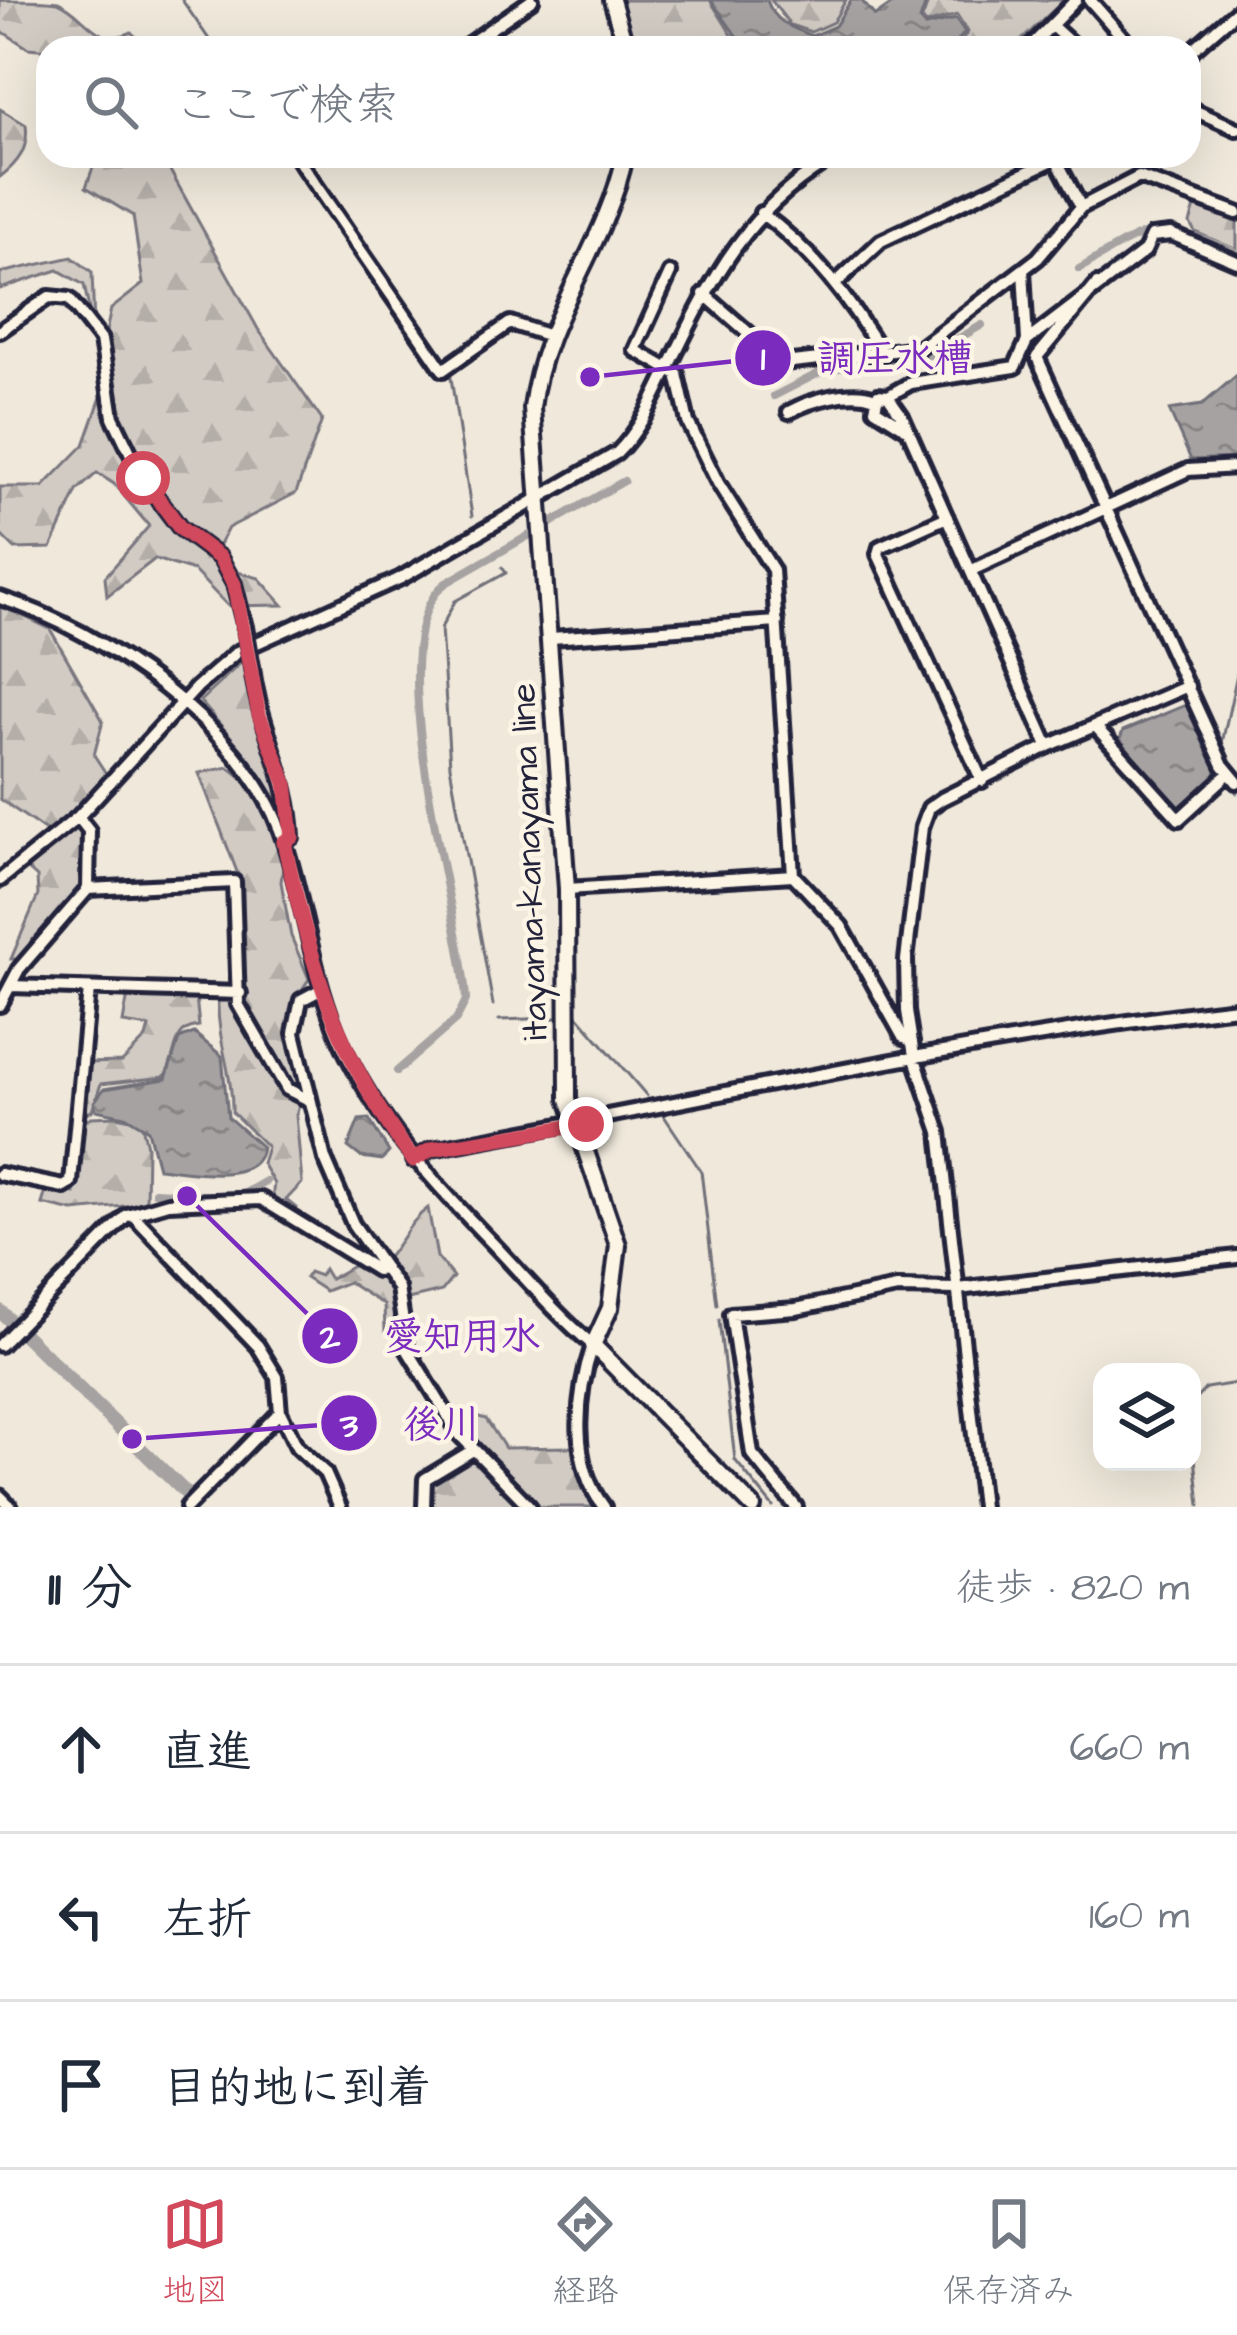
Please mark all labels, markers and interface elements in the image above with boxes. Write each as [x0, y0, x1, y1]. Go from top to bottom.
search box [36, 36, 1201, 168]
icon: search [78, 69, 144, 135]
text: ここで検索 [174, 75, 399, 137]
callout: 調圧水槽 [733, 320, 997, 395]
text: 調圧水槽 [817, 333, 973, 387]
text: 1 [761, 334, 766, 385]
route start [116, 451, 170, 505]
street label: itayama-kanayama line [498, 682, 562, 1042]
route end [559, 1097, 613, 1151]
callout: 愛知用水 [300, 1298, 564, 1373]
text: 愛知用水 [384, 1311, 540, 1365]
text: 2 [319, 1312, 341, 1363]
map controls [1093, 1363, 1201, 1471]
button: layers [1093, 1363, 1201, 1471]
callout: 後川 [319, 1386, 505, 1461]
text: 後川 [403, 1399, 481, 1453]
text: 3 [339, 1400, 359, 1451]
text: 11 分 [48, 1554, 132, 1625]
text: 徒歩 · 820 m [956, 1562, 1189, 1616]
icon: ahead [48, 1716, 114, 1782]
text: 直進 [162, 1722, 252, 1784]
text: 660 m [1070, 1722, 1189, 1776]
icon: left [48, 1884, 114, 1950]
text: 左折 [162, 1890, 252, 1952]
text: 160 m [1089, 1890, 1189, 1944]
icon: arrive [48, 2052, 114, 2118]
text: 目的地に到着 [162, 2058, 432, 2120]
tab: 地図 [162, 2191, 228, 2314]
tab: 経路 [552, 2191, 618, 2314]
tab: 保存済み [943, 2191, 1075, 2314]

